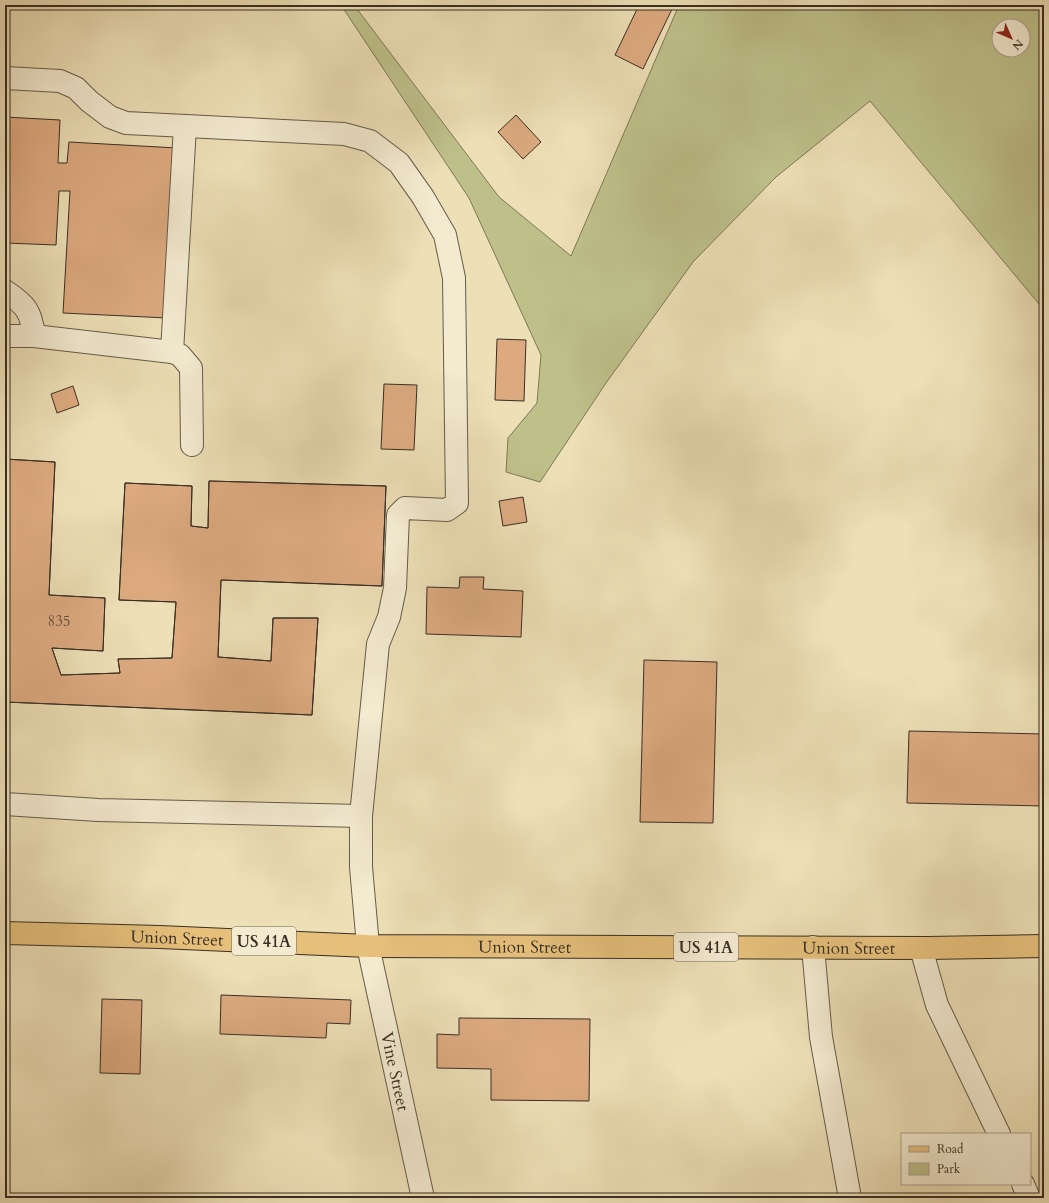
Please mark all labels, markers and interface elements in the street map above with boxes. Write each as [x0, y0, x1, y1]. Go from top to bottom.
north arrow [991, 18, 1031, 58]
text: N [1009, 36, 1026, 54]
house number: 835 [47, 611, 71, 631]
street label: Union Street [130, 925, 224, 952]
road number: US 41A [232, 927, 296, 955]
road number: US 41A [674, 933, 738, 961]
street label: Union Street [478, 935, 572, 959]
street label: Union Street [802, 937, 896, 960]
street label: Vine Street [375, 1030, 415, 1114]
legend [901, 1133, 1031, 1185]
text: Road [937, 1141, 964, 1157]
text: Park [937, 1161, 961, 1177]

